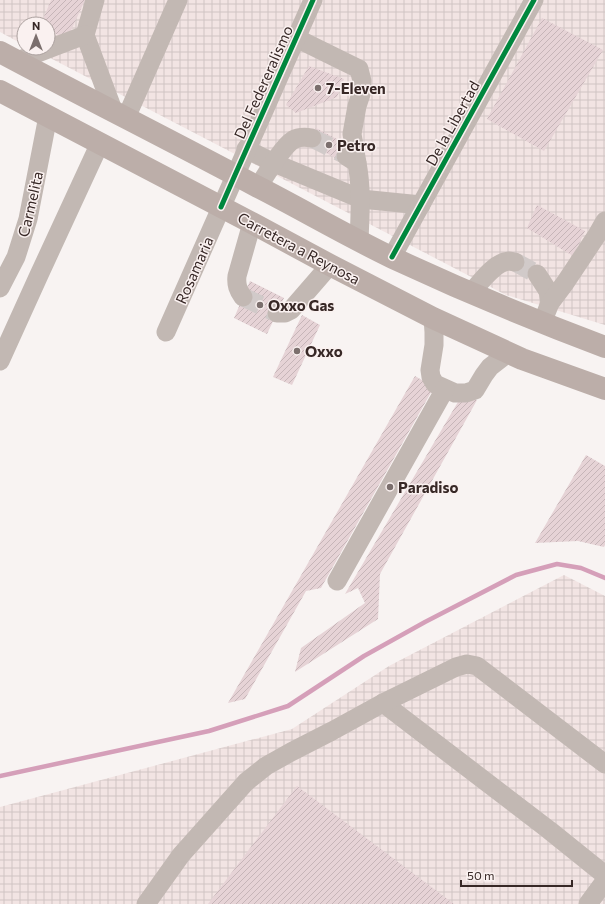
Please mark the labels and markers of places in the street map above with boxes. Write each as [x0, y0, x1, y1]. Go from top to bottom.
place label: 7-Eleven [326, 79, 386, 97]
marker: 7-Eleven [313, 83, 323, 93]
place label: Petro [337, 136, 376, 154]
marker: Petro [324, 140, 334, 150]
place label: Oxxo Gas [268, 296, 334, 314]
marker: Oxxo Gas [255, 300, 265, 310]
place label: Oxxo [305, 342, 343, 360]
marker: Oxxo [292, 346, 302, 356]
place label: Paradiso [398, 478, 459, 496]
marker: Paradiso [385, 482, 395, 492]

